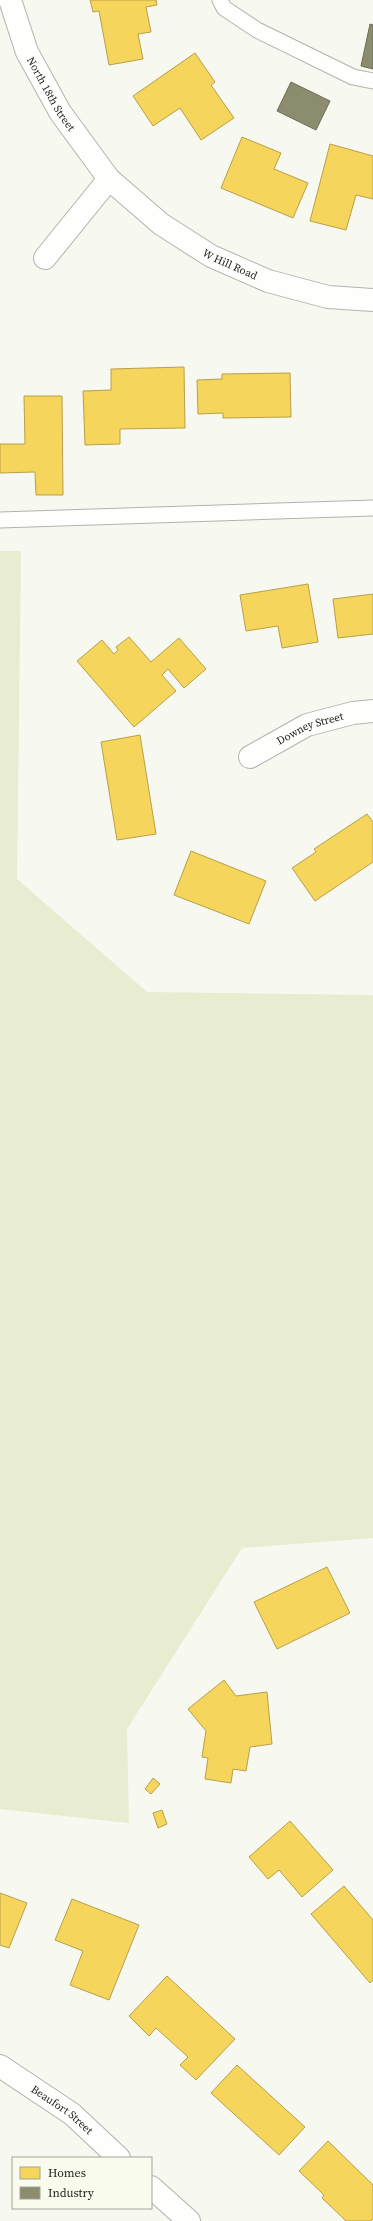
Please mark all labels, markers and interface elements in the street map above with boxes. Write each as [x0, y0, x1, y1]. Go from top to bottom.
street label: North 18th Street [23, 54, 79, 134]
street label: W Hill Road [200, 245, 261, 283]
street label: Downey Street [274, 708, 345, 748]
street label: Beaufort Street [28, 2081, 97, 2138]
legend [12, 2157, 152, 2209]
text: Homes [48, 2165, 86, 2181]
text: Industry [48, 2185, 95, 2201]

